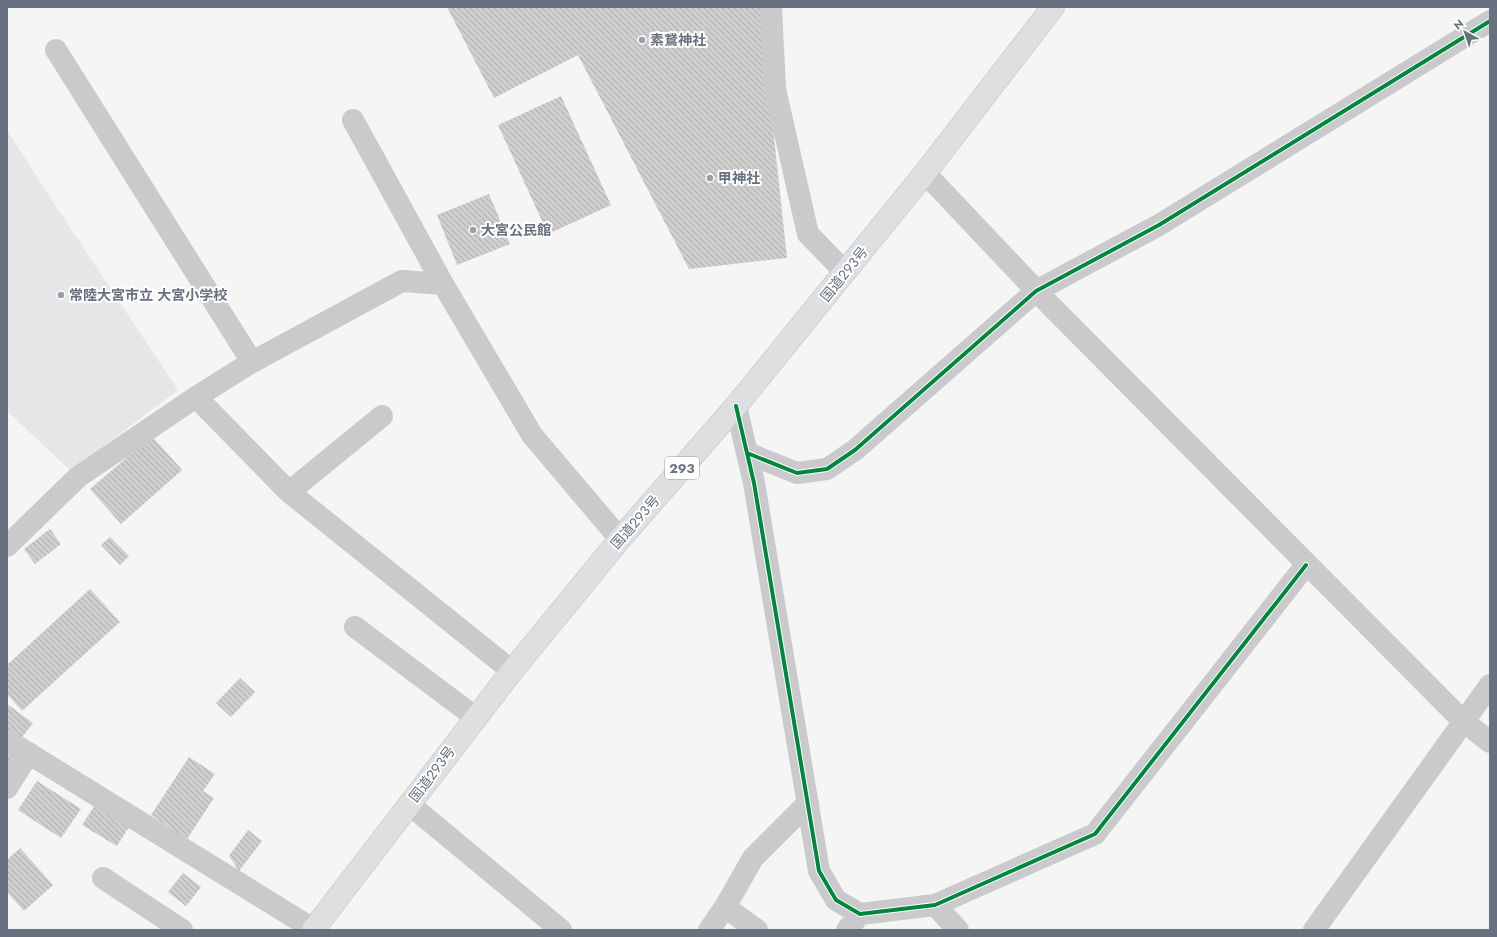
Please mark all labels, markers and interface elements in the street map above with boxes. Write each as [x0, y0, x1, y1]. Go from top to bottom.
north arrow [1445, 12, 1485, 52]
text: N [1450, 15, 1467, 33]
place label: 素鵞神社 [650, 30, 706, 50]
marker: 素鵞神社 [637, 35, 647, 45]
place label: 甲神社 [718, 168, 760, 188]
marker: 甲神社 [705, 173, 715, 183]
place label: 大宮公民館 [481, 220, 551, 240]
marker: 大宮公民館 [468, 225, 478, 235]
street label: 国道293号 [816, 242, 872, 306]
place label: 常陸大宮市立 大宮小学校 [69, 285, 227, 305]
marker: 常陸大宮市立 大宮小学校 [56, 290, 66, 300]
road number: 293 [665, 457, 699, 479]
street label: 国道293号 [606, 491, 664, 553]
street label: 国道293号 [404, 742, 460, 806]

